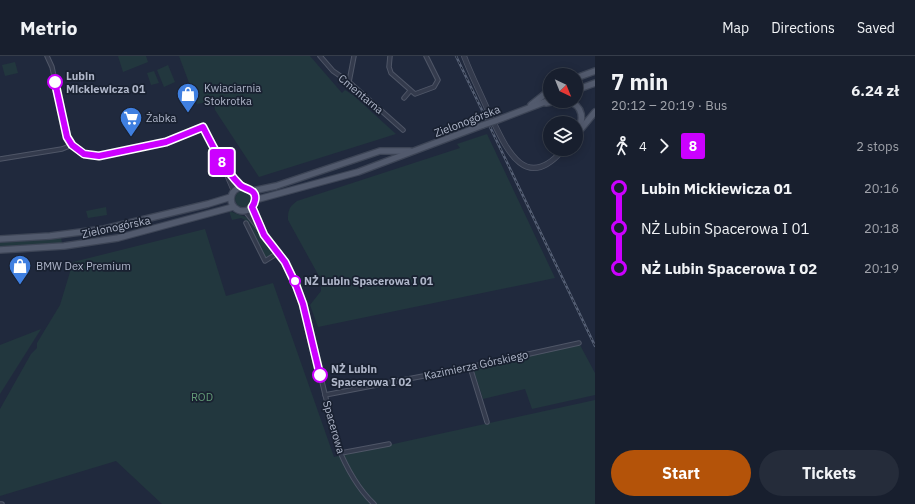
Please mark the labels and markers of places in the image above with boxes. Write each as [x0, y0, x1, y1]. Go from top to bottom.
place label: Lubin Mickiewicza 01 [66, 69, 146, 96]
marker: Lubin Mickiewicza 01 [47, 74, 63, 90]
shop icon: Kwiaciarnia Stokrotka [175, 81, 201, 114]
place label: Kwiaciarnia Stokrotka [204, 81, 261, 108]
supermarket icon: Żabka [118, 105, 144, 138]
place label: Żabka [146, 111, 176, 125]
shop icon: BMW Dex Premium [7, 253, 33, 286]
place label: BMW Dex Premium [36, 259, 131, 273]
place label: NŻ Lubin Spacerowa I 01 [304, 274, 434, 288]
marker: NŻ Lubin Spacerowa I 01 [289, 275, 301, 287]
place label: NŻ Lubin Spacerowa I 02 [331, 362, 412, 389]
marker: NŻ Lubin Spacerowa I 02 [312, 367, 328, 383]

